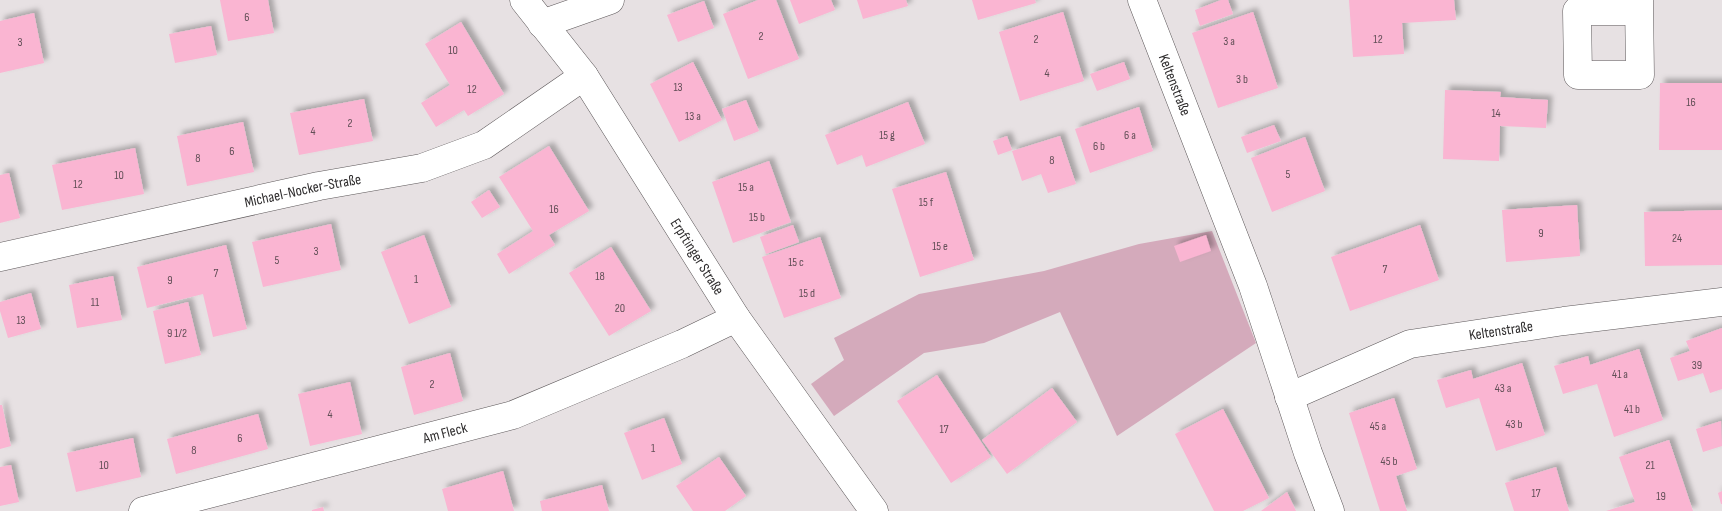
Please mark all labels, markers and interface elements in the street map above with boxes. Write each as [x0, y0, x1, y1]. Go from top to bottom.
house number: 6 [244, 10, 250, 25]
house number: 2 [759, 29, 764, 44]
house number: 2 [1034, 32, 1039, 47]
house number: 12 [1373, 32, 1383, 47]
house number: 3 a [1223, 34, 1235, 49]
house number: 3 [17, 35, 23, 50]
house number: 10 [448, 43, 458, 58]
street label: Keltenstraße [1154, 52, 1195, 118]
house number: 4 [1044, 66, 1050, 81]
house number: 3 b [1236, 72, 1248, 87]
house number: 13 [673, 80, 683, 95]
house number: 12 [467, 82, 477, 97]
house number: 16 [1686, 95, 1696, 110]
house number: 14 [1491, 106, 1501, 121]
house number: 13 a [685, 109, 701, 124]
house number: 2 [348, 116, 353, 131]
house number: 4 [310, 124, 316, 139]
house number: 15 g [879, 128, 895, 143]
house number: 6 a [1124, 128, 1136, 143]
house number: 6 b [1093, 139, 1105, 154]
house number: 6 [229, 144, 235, 159]
house number: 8 [195, 151, 201, 166]
house number: 8 [1049, 153, 1055, 168]
house number: 5 [1286, 167, 1291, 182]
house number: 10 [114, 168, 124, 183]
street label: Michael-Nocker-Straße [243, 170, 363, 212]
house number: 12 [73, 177, 83, 192]
house number: 15 a [738, 180, 754, 195]
house number: 15 f [919, 195, 934, 210]
house number: 16 [549, 202, 559, 217]
house number: 15 b [749, 210, 765, 225]
street label: Erpftinger Straße [666, 215, 728, 299]
house number: 9 [1538, 226, 1544, 241]
house number: 24 [1672, 231, 1682, 246]
house number: 15 e [932, 239, 948, 254]
house number: 3 [313, 244, 319, 259]
house number: 5 [275, 253, 280, 268]
house number: 15 c [788, 255, 804, 270]
house number: 7 [1383, 262, 1388, 277]
house number: 7 [214, 266, 219, 281]
house number: 18 [595, 269, 605, 284]
house number: 1 [414, 272, 419, 287]
house number: 9 [167, 273, 173, 288]
house number: 15 d [799, 286, 815, 301]
house number: 11 [91, 295, 100, 310]
house number: 20 [615, 301, 625, 316]
house number: 13 [16, 313, 26, 328]
street label: Keltenstraße [1468, 317, 1534, 345]
house number: 9 1/2 [167, 326, 187, 341]
house number: 39 [1692, 358, 1702, 373]
house number: 41 a [1612, 367, 1628, 382]
house number: 2 [430, 377, 435, 392]
house number: 43 a [1495, 381, 1512, 396]
house number: 41 b [1624, 402, 1640, 417]
house number: 4 [327, 407, 333, 422]
house number: 43 b [1506, 417, 1523, 432]
street label: Am Fleck [420, 418, 470, 448]
house number: 45 a [1370, 419, 1387, 434]
house number: 17 [940, 422, 949, 437]
house number: 6 [237, 431, 243, 446]
house number: 1 [651, 441, 656, 456]
house number: 8 [191, 443, 197, 458]
house number: 45 b [1381, 454, 1397, 469]
house number: 10 [99, 458, 109, 473]
house number: 21 [1645, 458, 1655, 473]
house number: 17 [1532, 486, 1541, 501]
house number: 19 [1656, 489, 1666, 504]

